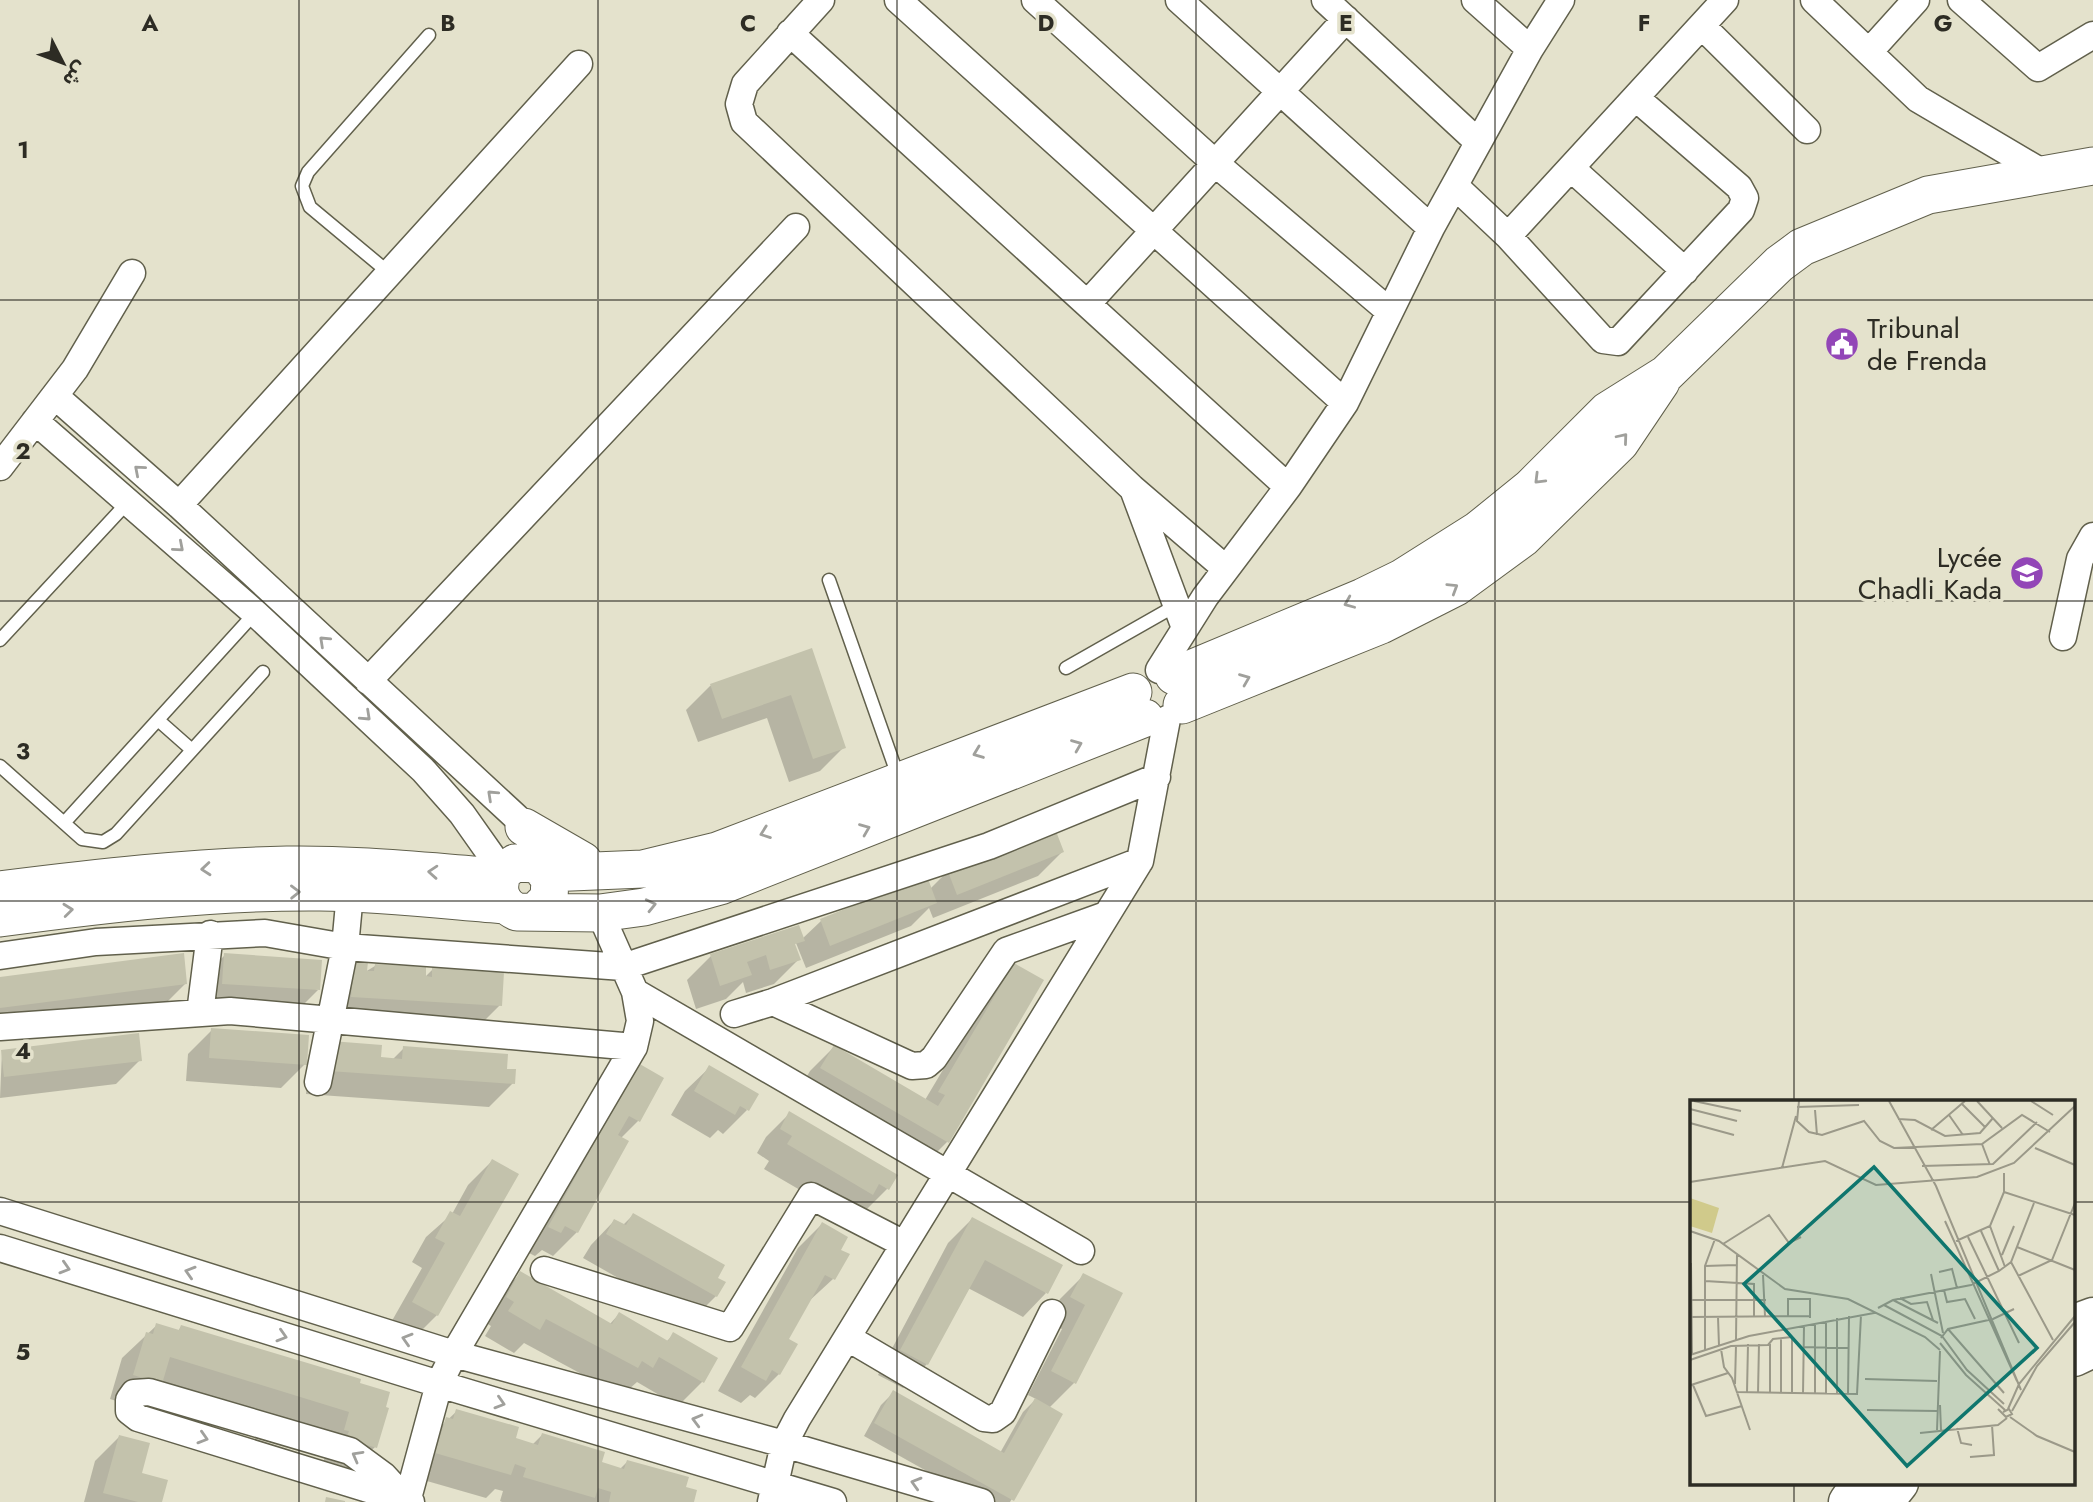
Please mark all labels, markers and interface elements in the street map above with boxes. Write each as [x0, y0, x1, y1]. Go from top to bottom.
text: A [141, 6, 159, 40]
text: B [440, 6, 456, 40]
text: C [740, 6, 756, 40]
text: D [1038, 6, 1055, 40]
text: E [1339, 6, 1353, 40]
text: F [1638, 6, 1650, 40]
text: G [1934, 6, 1952, 40]
north arrow [28, 28, 98, 98]
text: ش [57, 55, 94, 93]
text: 1 [17, 133, 29, 167]
place label: Tribunal de Frenda [1867, 308, 1987, 381]
public building icon: Tribunal de Frenda [1823, 325, 1861, 363]
one-way arrow [1615, 433, 1627, 446]
text: 2 [15, 434, 31, 468]
one-way arrow [134, 466, 147, 478]
one-way arrow [1534, 471, 1547, 484]
place label: Lycée Chadli Kada [1858, 537, 2002, 610]
one-way arrow [171, 539, 184, 551]
school or university icon: Lycée Chadli Kada [2008, 554, 2046, 592]
one-way arrow [1446, 583, 1459, 596]
one-way arrow [1344, 595, 1357, 609]
one-way arrow [320, 636, 333, 649]
one-way arrow [1239, 674, 1251, 688]
one-way arrow [357, 708, 370, 721]
text: 3 [16, 734, 30, 768]
one-way arrow [1069, 739, 1082, 753]
one-way arrow [972, 744, 984, 758]
one-way arrow [487, 791, 500, 803]
one-way arrow [859, 823, 871, 837]
one-way arrow [760, 825, 772, 839]
one-way arrow [200, 861, 211, 876]
one-way arrow [427, 865, 438, 880]
one-way arrow [290, 884, 300, 900]
one-way arrow [645, 899, 657, 913]
one-way arrow [63, 903, 74, 918]
text: 4 [15, 1034, 31, 1068]
inset map [1690, 1100, 2076, 1484]
one-way arrow [59, 1260, 71, 1275]
one-way arrow [184, 1265, 196, 1280]
one-way arrow [276, 1327, 288, 1342]
one-way arrow [401, 1333, 413, 1348]
text: 5 [16, 1335, 30, 1369]
one-way arrow [494, 1394, 506, 1409]
one-way arrow [691, 1414, 703, 1428]
one-way arrow [197, 1430, 209, 1445]
one-way arrow [351, 1451, 364, 1464]
one-way arrow [910, 1476, 922, 1491]

